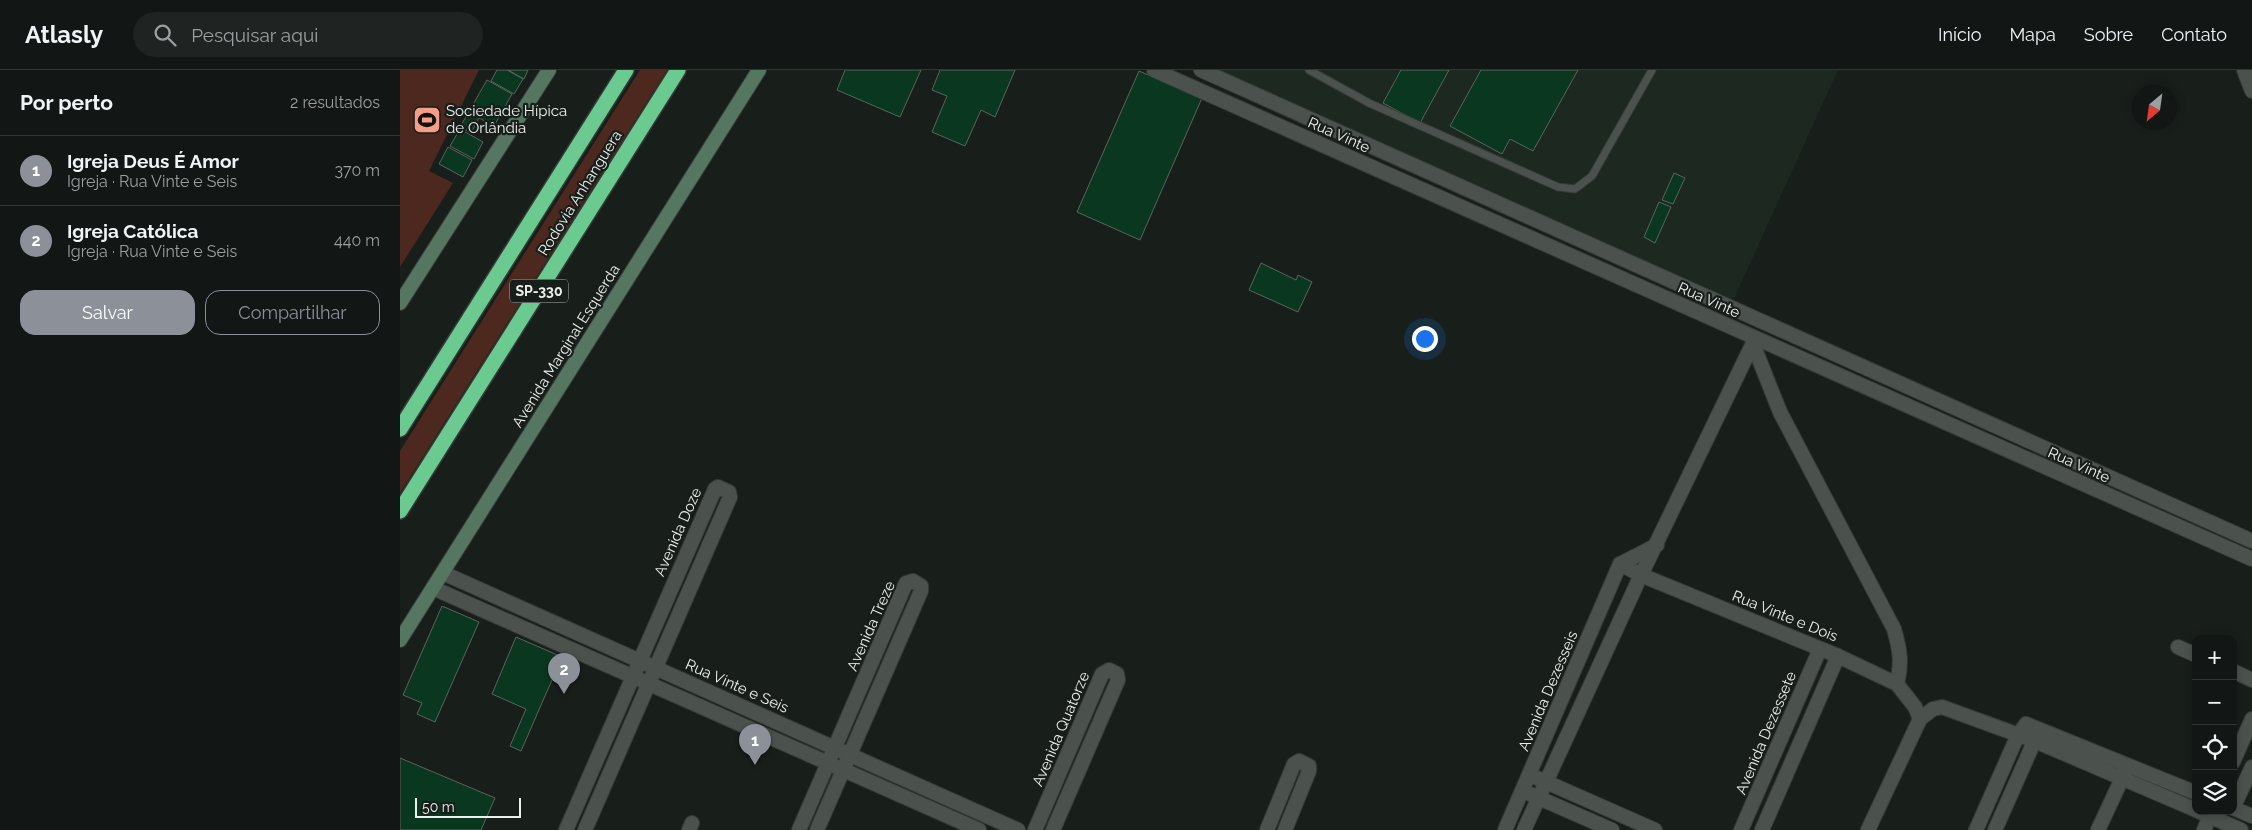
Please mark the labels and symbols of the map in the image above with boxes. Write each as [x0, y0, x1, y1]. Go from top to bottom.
north arrow [2132, 85, 2177, 130]
place label: Sociedade Hípica de Orlândia [446, 102, 567, 137]
sports icon: Sociedade Hípica de Orlândia [412, 105, 442, 135]
street label: Rua Vinte [1305, 113, 1373, 157]
street label: Rodovia Anhanguera [534, 127, 626, 259]
street label: Avenida Marginal Esquerda [508, 261, 624, 431]
street label: Rua Vinte [1675, 278, 1743, 322]
road number: SP-330 [510, 280, 568, 302]
your location [1412, 326, 1438, 352]
street label: Rua Vinte [2045, 443, 2113, 487]
street label: Avenida Doze [650, 485, 706, 579]
street label: Avenida Treze [843, 578, 899, 674]
street label: Rua Vinte e Dois [1729, 587, 1841, 645]
street label: Avenida Dezesseis [1515, 628, 1581, 754]
pin: 2 [548, 653, 580, 694]
street label: Rua Vinte e Seis [683, 655, 791, 717]
street label: Avenida Quatorze [1029, 669, 1093, 789]
street label: Avenida Dezessete [1732, 669, 1800, 797]
pin: 1 [739, 724, 771, 765]
scale bar [415, 795, 521, 818]

